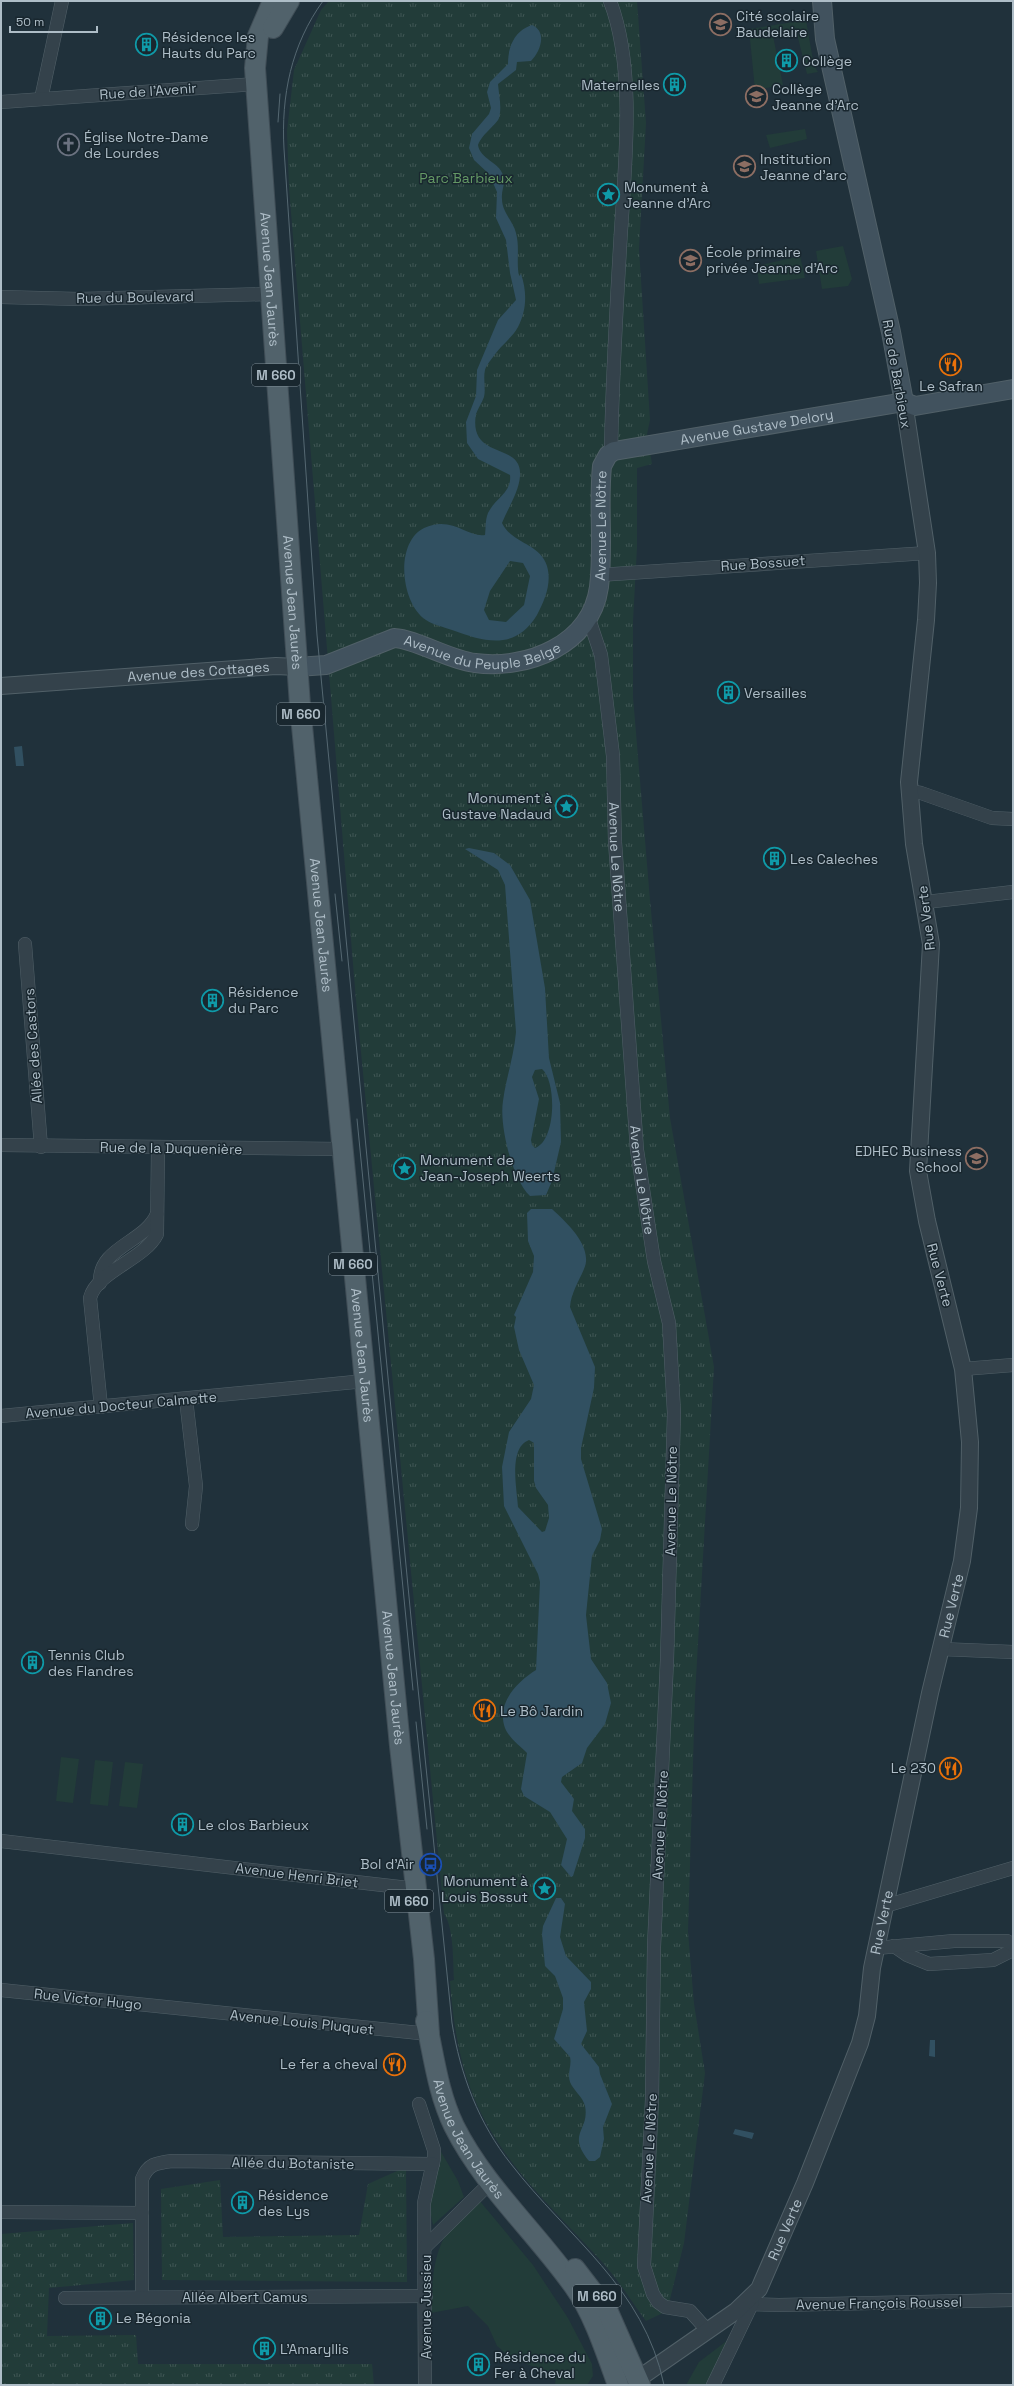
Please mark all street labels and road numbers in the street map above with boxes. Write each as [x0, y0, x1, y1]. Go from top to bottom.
street label: Rue de l'Avenir [99, 79, 197, 103]
street label: Avenue Jean Jaurès [256, 211, 284, 347]
street label: Rue du Boulevard [76, 287, 194, 307]
street label: Rue de Barbieux [879, 318, 915, 430]
road number: M 660 [252, 364, 300, 386]
street label: Avenue Gustave Delory [679, 405, 835, 449]
street label: Avenue Le Nôtre [591, 470, 611, 581]
street label: Avenue Jean Jaurès [279, 535, 306, 670]
street label: Rue Bossuet [720, 551, 806, 575]
street label: Avenue du Peuple Belge [401, 630, 563, 650]
street label: Avenue des Cottages [127, 657, 270, 686]
road number: M 660 [277, 703, 325, 725]
street label: Avenue Le Nôtre [605, 802, 629, 913]
street label: Avenue Jean Jaurès [306, 857, 337, 993]
street label: Rue Verte [913, 884, 939, 952]
street label: Allée des Castors [20, 988, 46, 1104]
street label: Avenue Le Nôtre [626, 1125, 659, 1236]
street label: Rue de la Duquenière [100, 1138, 242, 1158]
street label: Rue Verte [923, 1241, 957, 1309]
road number: M 660 [329, 1253, 377, 1275]
street label: Avenue Jean Jaurès [347, 1287, 378, 1423]
street label: Avenue du Docteur Calmette [24, 1388, 218, 1422]
street label: Avenue Le Nôtre [661, 1446, 681, 1556]
street label: Rue Verte [935, 1572, 968, 1640]
street label: Avenue Jean Jaurès [378, 1610, 409, 1746]
street label: Avenue Le Nôtre [648, 1770, 672, 1880]
street label: Avenue Henri Briet [234, 1859, 360, 1891]
street label: Rue Verte [866, 1888, 897, 1956]
road number: M 660 [385, 1890, 433, 1912]
street label: Rue Victor Hugo [33, 1984, 143, 2014]
street label: Avenue Louis Pluquet [229, 2005, 375, 2039]
street label: Avenue Jean Jaurès [429, 2077, 509, 2202]
street label: Avenue Le Nôtre [637, 2093, 661, 2203]
street label: Allée du Botaniste [231, 2153, 355, 2173]
street label: Rue Verte [764, 2196, 806, 2263]
street label: Avenue Jussieu [417, 2255, 435, 2359]
road number: M 660 [573, 2285, 621, 2307]
street label: Allée Albert Camus [182, 2288, 308, 2306]
street label: Avenue François Roussel [796, 2293, 962, 2313]

